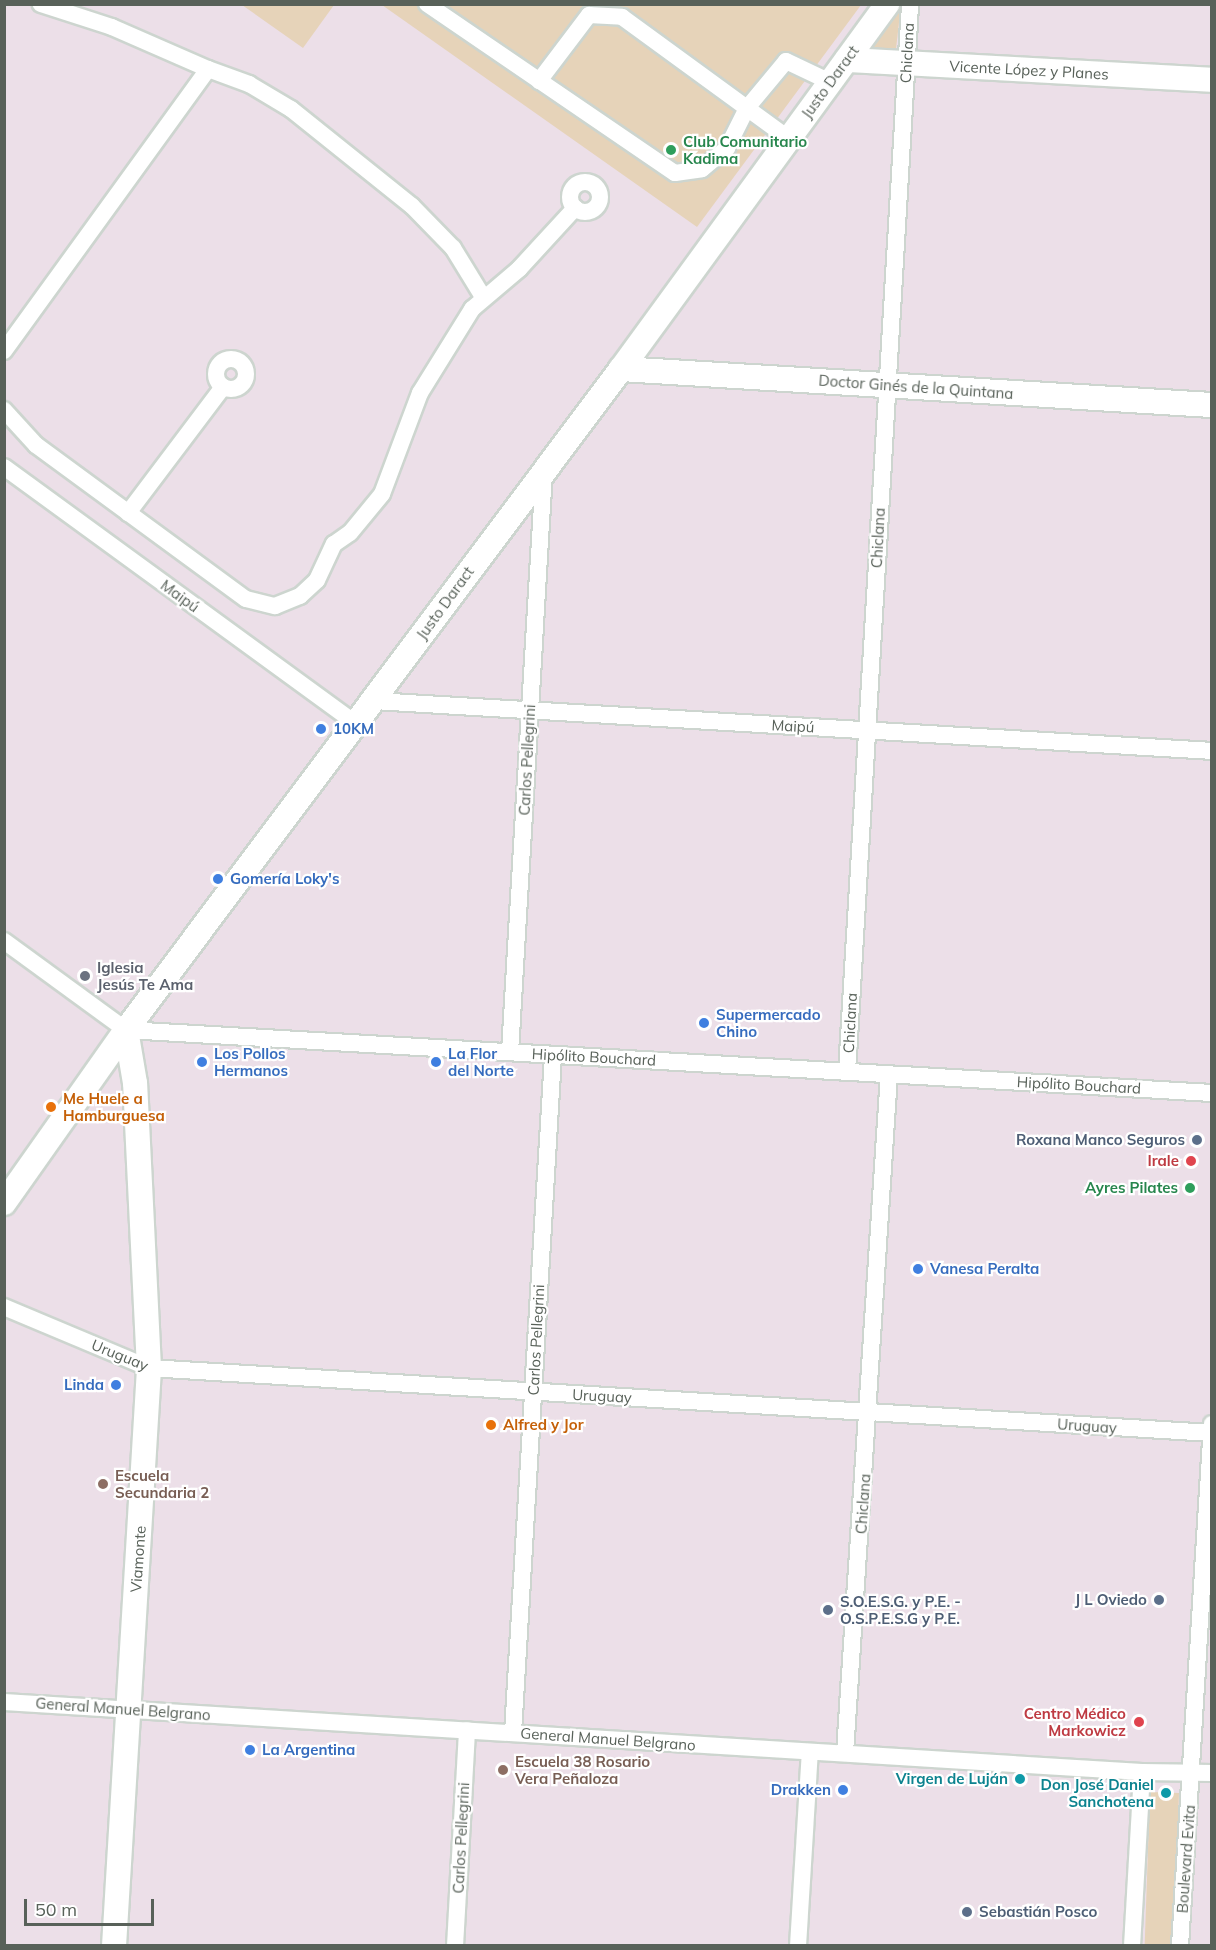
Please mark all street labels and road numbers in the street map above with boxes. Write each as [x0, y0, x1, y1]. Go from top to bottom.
street label: Chiclana [896, 22, 918, 84]
street label: Justo Daract [797, 42, 863, 122]
street label: Vicente López y Planes [949, 57, 1109, 83]
street label: Doctor Ginés de la Quintana [818, 371, 1014, 403]
street label: Chiclana [867, 507, 889, 569]
street label: Justo Daract [412, 563, 478, 643]
street label: Maipú [157, 576, 203, 616]
street label: Carlos Pellegrini [515, 704, 539, 816]
street label: Maipú [771, 716, 815, 736]
street label: Chiclana [839, 992, 861, 1054]
street label: Hipólito Bouchard [531, 1045, 657, 1069]
street label: Hipólito Bouchard [1016, 1073, 1142, 1097]
street label: Carlos Pellegrini [524, 1284, 548, 1396]
street label: Uruguay [89, 1335, 151, 1375]
street label: Uruguay [572, 1385, 632, 1407]
street label: Uruguay [1057, 1415, 1117, 1437]
street label: Chiclana [852, 1473, 874, 1535]
street label: Viamonte [127, 1525, 149, 1593]
street label: General Manuel Belgrano [35, 1694, 211, 1724]
street label: General Manuel Belgrano [520, 1724, 696, 1754]
street label: Carlos Pellegrini [449, 1782, 473, 1894]
street label: Boulevard Evita [1173, 1804, 1199, 1914]

